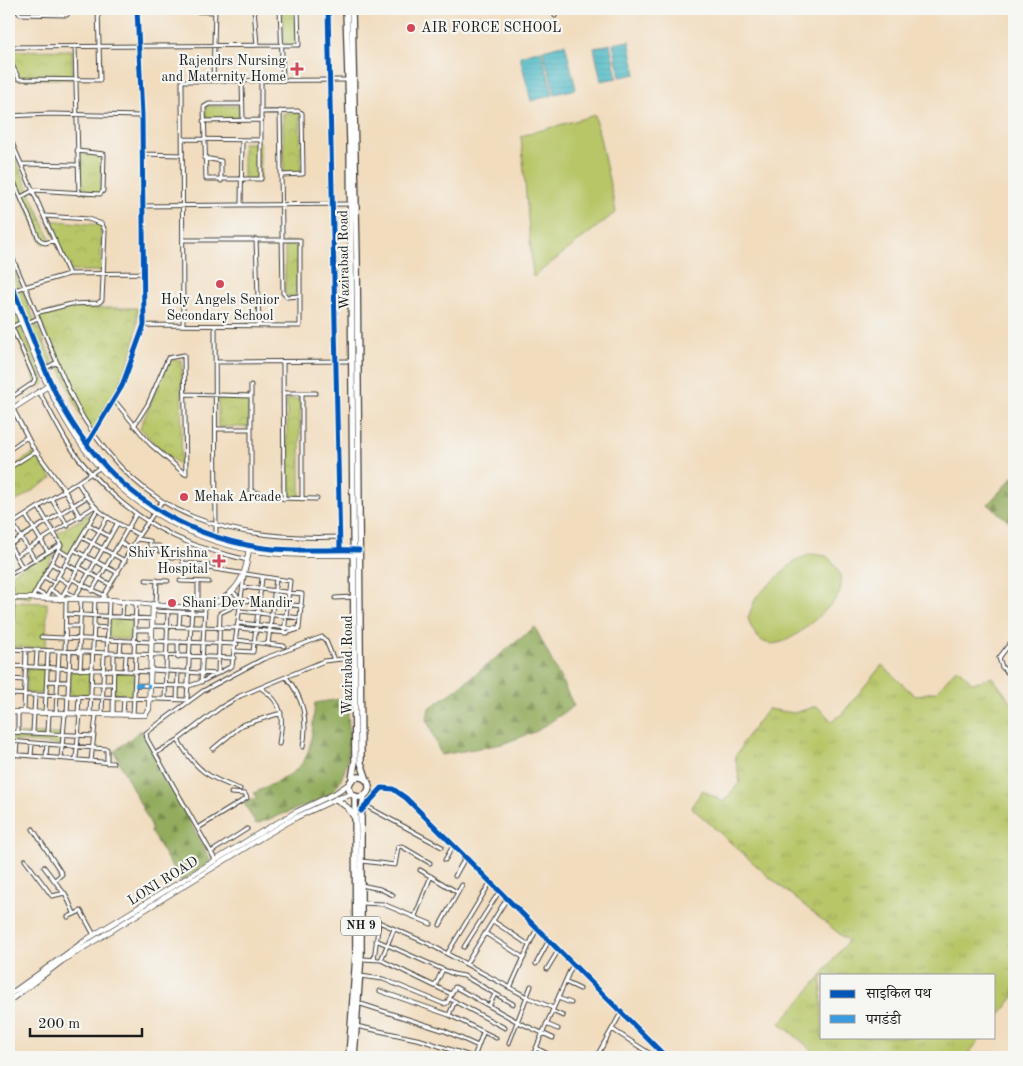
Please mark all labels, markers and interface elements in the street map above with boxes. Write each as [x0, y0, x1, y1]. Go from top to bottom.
place label: AIR FORCE SCHOOL [421, 21, 561, 35]
marker: AIR FORCE SCHOOL [405, 22, 417, 34]
place label: Rajendrs Nursing and Maternity Home [161, 54, 286, 84]
marker: Rajendrs Nursing and Maternity Home [290, 62, 304, 76]
street label: Wazirabad Road [336, 210, 352, 310]
marker: Holy Angels Senior Secondary School [214, 278, 226, 290]
place label: Holy Angels Senior Secondary School [161, 293, 279, 323]
place label: Mehak Arcade [194, 490, 281, 504]
marker: Mehak Arcade [178, 491, 190, 503]
place label: Shiv Krishna Hospital [128, 546, 208, 576]
marker: Shiv Krishna Hospital [212, 554, 226, 568]
place label: Shani Dev Mandir [182, 596, 292, 610]
marker: Shani Dev Mandir [166, 597, 178, 609]
street label: Wazirabad Road [341, 615, 355, 715]
street label: LONI ROAD [125, 854, 201, 908]
road number: NH 9 [341, 916, 381, 936]
legend [820, 974, 996, 1038]
text: साइकिल पथ [865, 985, 932, 1002]
scale bar [30, 1006, 142, 1038]
text: पगडंडी [865, 1010, 902, 1028]
text: 200 m [38, 1017, 80, 1032]

